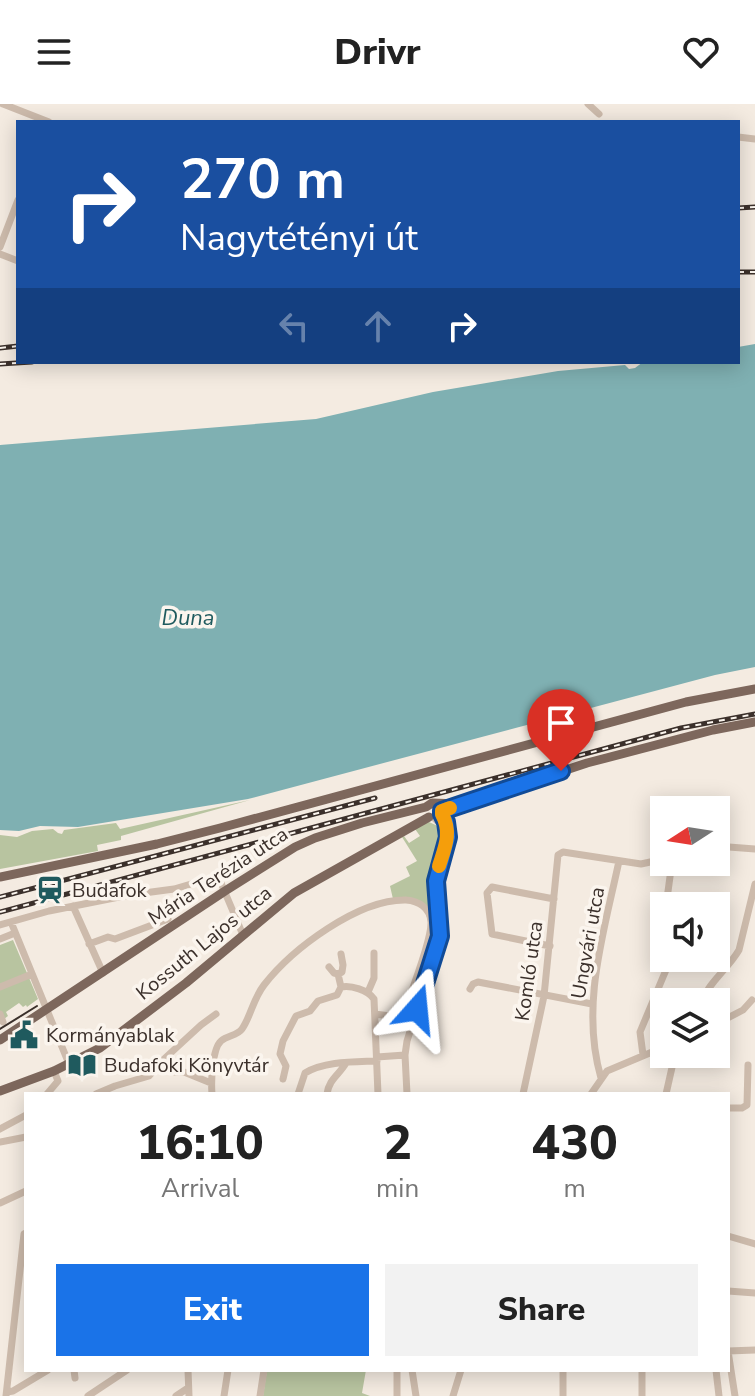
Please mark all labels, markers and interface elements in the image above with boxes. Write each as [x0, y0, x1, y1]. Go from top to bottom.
text: Drivr [334, 28, 421, 77]
icon: menu [32, 30, 76, 74]
icon: heart [679, 30, 723, 74]
text: 270 m [180, 141, 345, 218]
icon: right [48, 152, 152, 256]
text: Nagytétényi út [180, 214, 418, 263]
icon: left [272, 304, 316, 348]
icon: ahead [356, 304, 400, 348]
icon: right [440, 304, 484, 348]
water label: Duna [162, 603, 214, 633]
pin [527, 689, 595, 771]
icon: arrive [539, 701, 583, 745]
north arrow [650, 796, 730, 876]
map controls [650, 796, 730, 1068]
street label: Mária Terézia utca [143, 821, 293, 931]
station icon: Budafok [35, 875, 65, 905]
place label: Budafok [72, 877, 147, 904]
street label: Kossuth Lajos utca [130, 880, 278, 1006]
street label: Ungvári utca [565, 885, 611, 1001]
button: sound [650, 892, 730, 972]
street label: Komló utca [509, 919, 549, 1023]
position arrow [375, 967, 459, 1051]
button: layers [650, 988, 730, 1068]
public building icon: Kormányablak [9, 1020, 39, 1050]
place label: Kormányablak [46, 1022, 175, 1049]
library icon: Budafoki Könyvtár [67, 1050, 97, 1080]
place label: Budafoki Könyvtár [104, 1052, 269, 1079]
text: 16:10 [136, 1110, 264, 1176]
text: 2 [383, 1110, 412, 1176]
text: 430 [531, 1110, 618, 1176]
text: Arrival [161, 1171, 239, 1206]
text: min [376, 1171, 419, 1206]
text: m [563, 1171, 586, 1206]
button: Exit [56, 1264, 369, 1356]
button: Share [385, 1264, 698, 1356]

